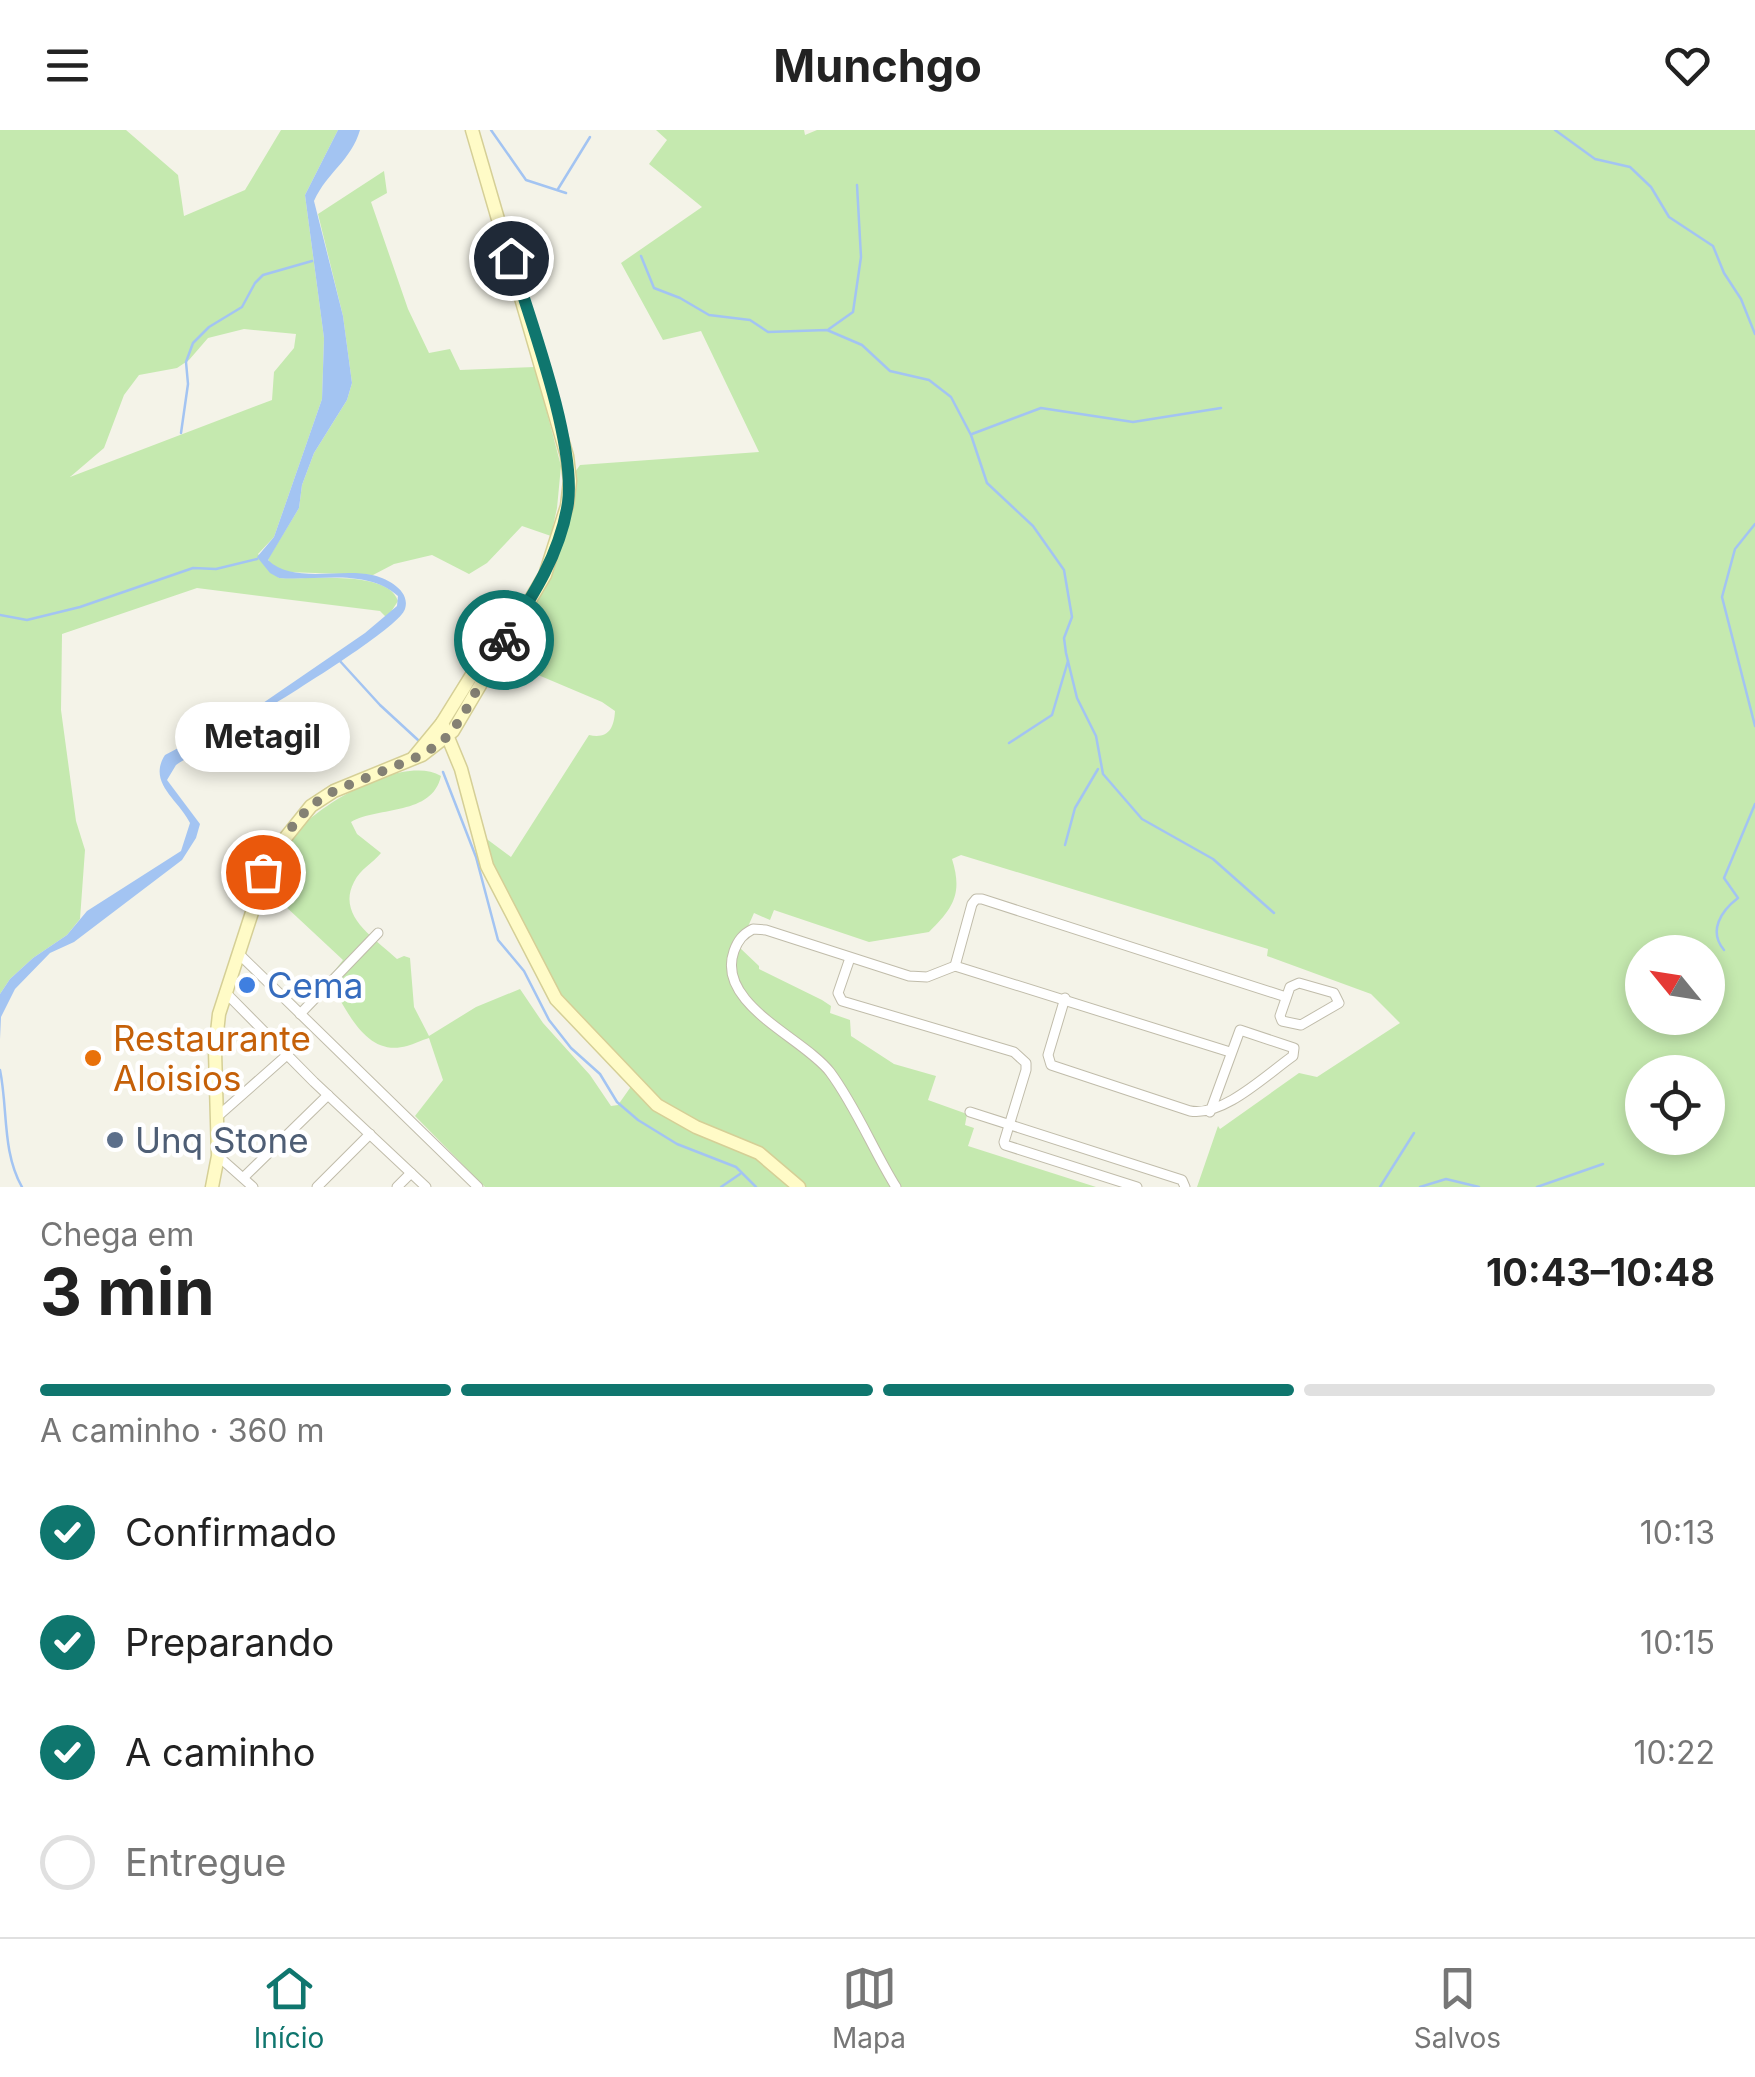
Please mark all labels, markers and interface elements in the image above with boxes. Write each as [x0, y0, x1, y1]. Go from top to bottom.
icon: menu [40, 38, 95, 93]
text: Munchgo [773, 38, 982, 93]
icon: heart [1660, 38, 1715, 93]
pin [469, 216, 554, 301]
icon: home [484, 231, 539, 286]
courier [454, 590, 554, 690]
icon: bike [477, 613, 532, 668]
callout: Metagil [176, 702, 350, 772]
text: Metagil [204, 717, 321, 756]
pin [221, 830, 306, 915]
icon: bag [236, 845, 291, 900]
north arrow [1625, 935, 1725, 1035]
map controls [1625, 935, 1725, 1155]
place label: Cema [267, 964, 363, 1006]
marker: Cema [236, 974, 258, 996]
place label: Restaurante Aloisios [113, 1017, 311, 1099]
marker: Restaurante Aloisios [82, 1047, 104, 1069]
button: locate [1625, 1055, 1725, 1155]
place label: Unq Stone [135, 1119, 309, 1161]
marker: Unq Stone [104, 1129, 126, 1151]
text: Chega em [40, 1215, 194, 1254]
text: 10:43–10:48 [1486, 1249, 1715, 1295]
text: 3 min [40, 1252, 215, 1331]
text: A caminho · 360 m [40, 1411, 324, 1450]
icon: check [40, 1505, 95, 1560]
text: Confirmado [125, 1509, 337, 1555]
text: 10:13 [1640, 1513, 1715, 1552]
icon: check [40, 1615, 95, 1670]
text: Preparando [125, 1619, 334, 1665]
text: 10:15 [1640, 1623, 1715, 1662]
icon: check [40, 1725, 95, 1780]
text: A caminho [125, 1729, 316, 1775]
text: 10:22 [1634, 1733, 1715, 1772]
text: Entregue [125, 1839, 286, 1885]
tab: Início [254, 1961, 324, 2055]
tab: Mapa [832, 1961, 906, 2055]
tab: Salvos [1414, 1961, 1501, 2055]

